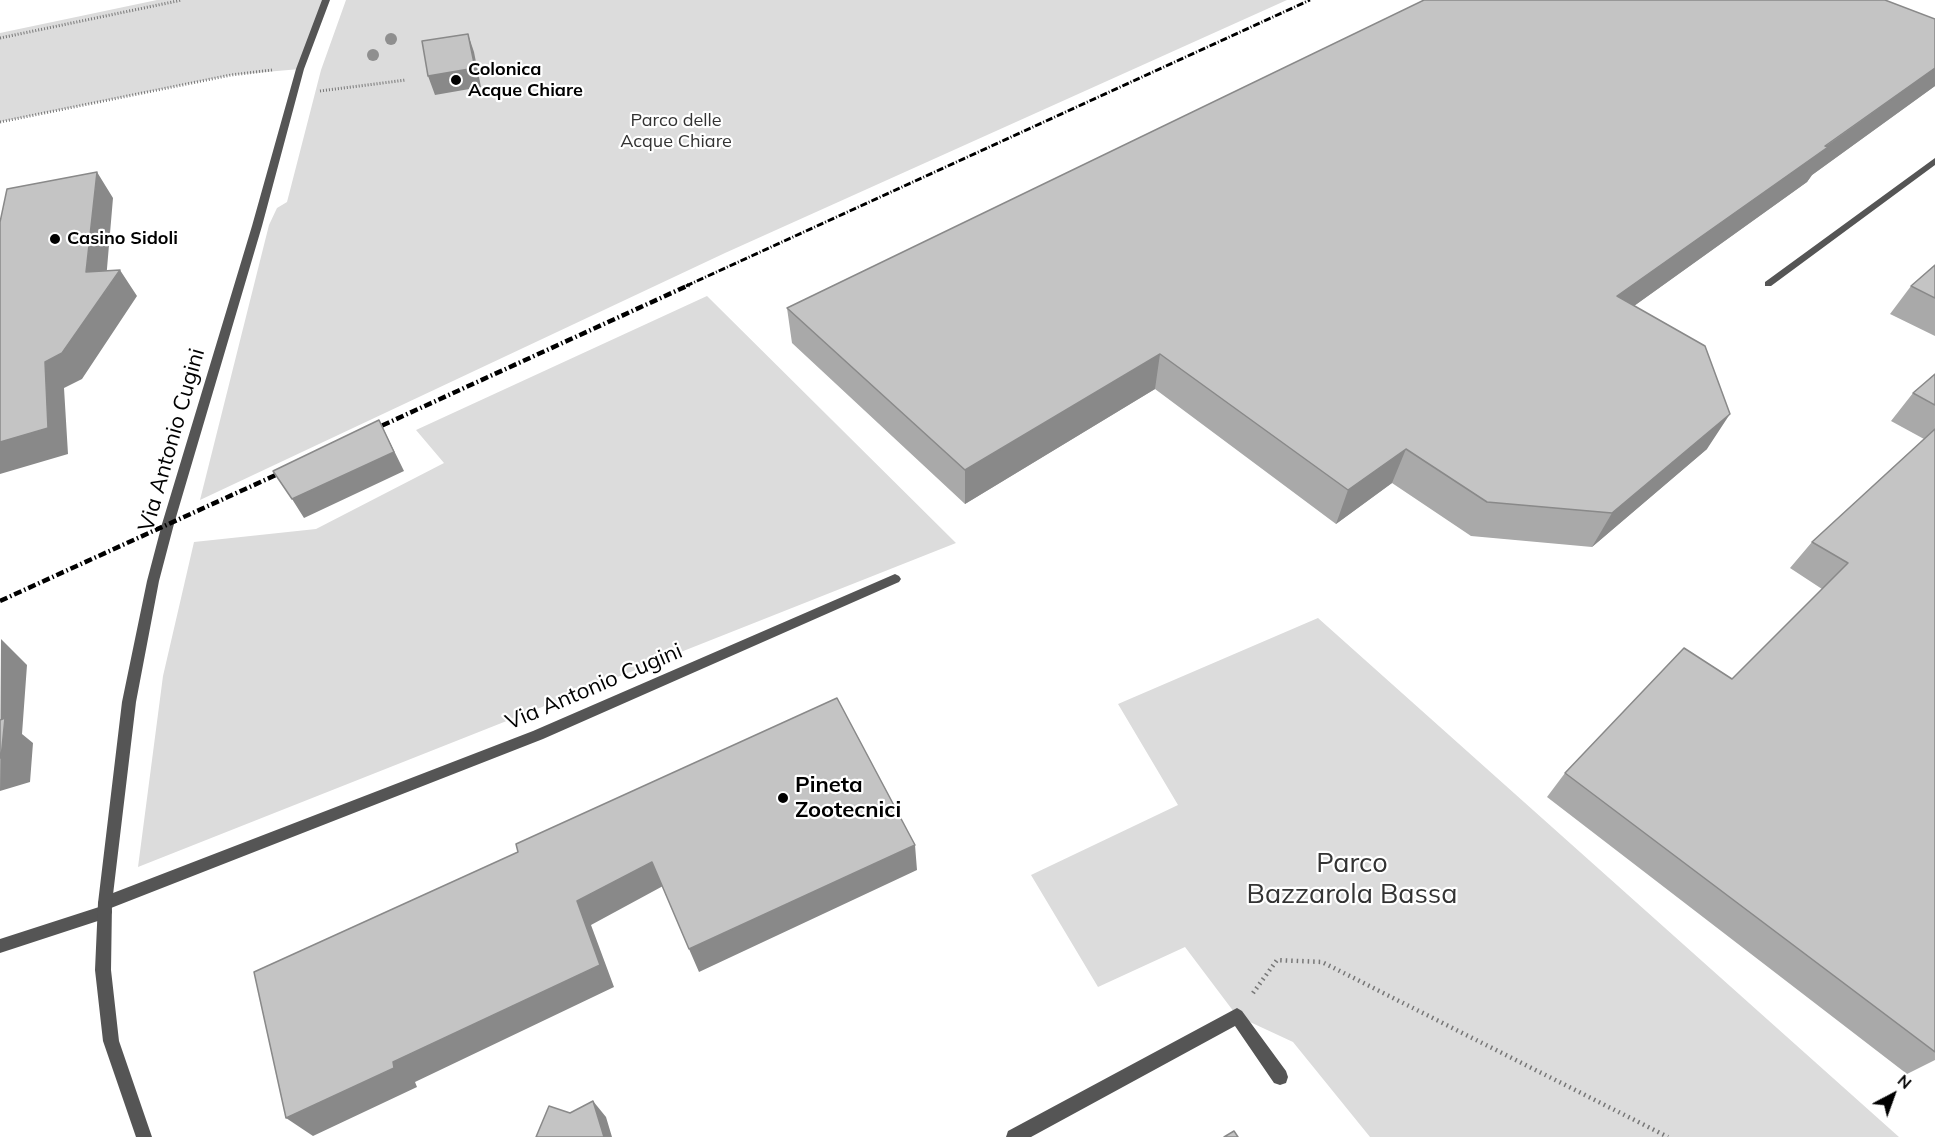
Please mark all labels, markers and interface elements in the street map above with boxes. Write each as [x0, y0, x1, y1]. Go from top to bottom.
place label: Colonica Acque Chiare [468, 59, 583, 101]
marker: Colonica Acque Chiare [449, 73, 463, 87]
park label: Parco delle Acque Chiare [620, 110, 732, 152]
place label: Casino Sidoli [67, 228, 178, 250]
marker: Casino Sidoli [48, 232, 62, 246]
street label: Via Antonio Cugini [133, 345, 211, 535]
street label: Via Antonio Cugini [502, 638, 686, 736]
place label: Pineta Zootecnici [795, 772, 901, 824]
marker: Pineta Zootecnici [776, 791, 790, 805]
park label: Parco Bazzarola Bassa [1247, 848, 1457, 911]
north arrow [1863, 1065, 1923, 1125]
text: N [1894, 1070, 1916, 1093]

